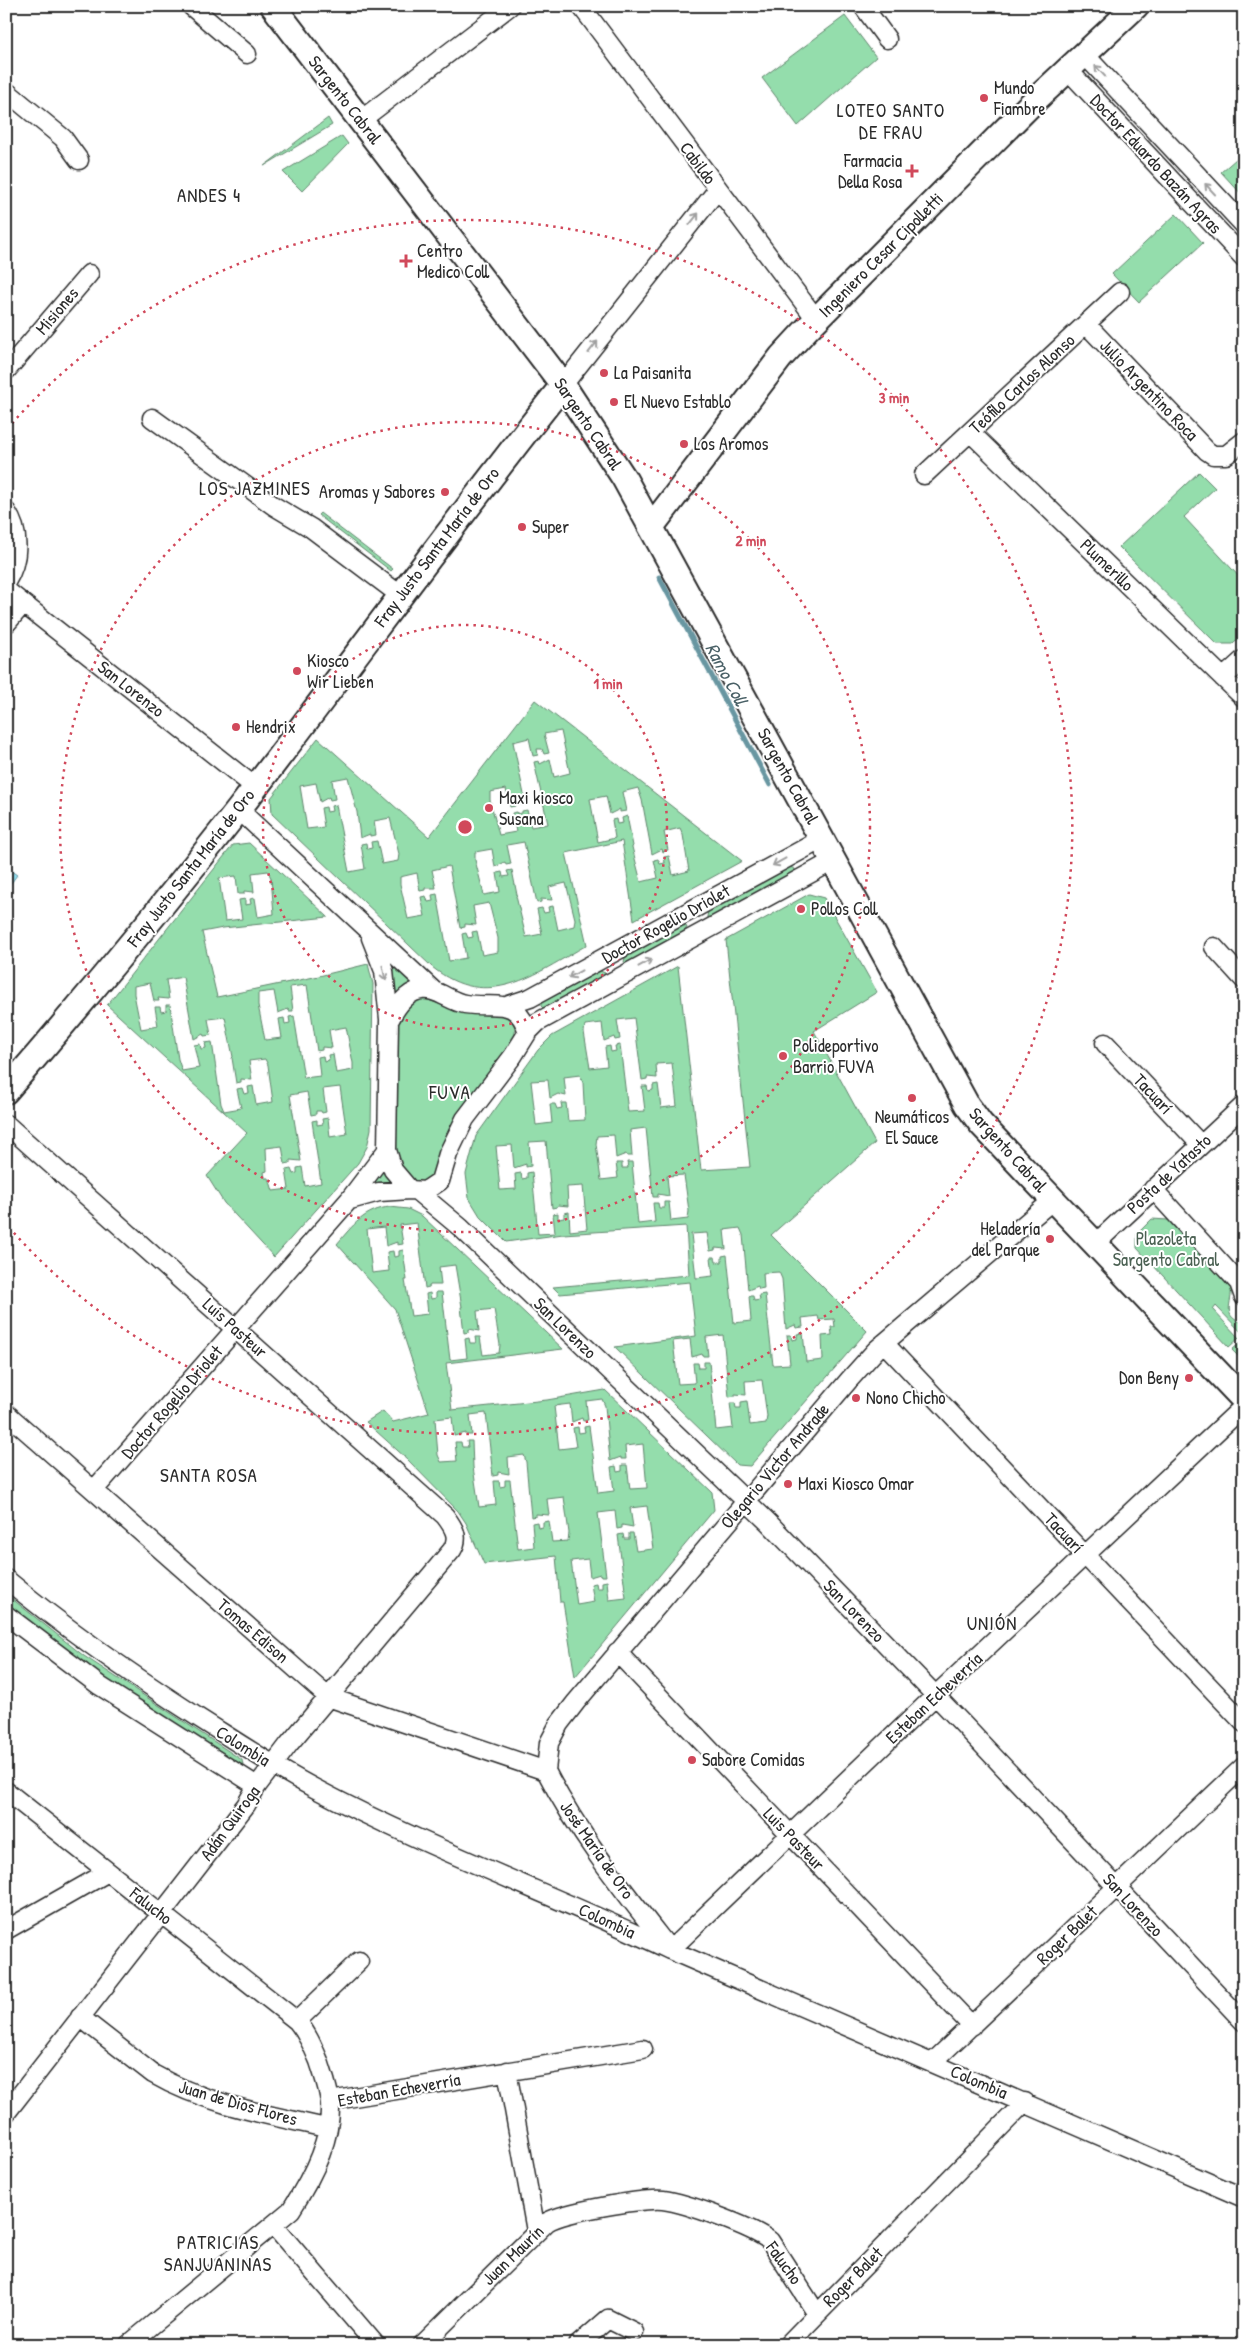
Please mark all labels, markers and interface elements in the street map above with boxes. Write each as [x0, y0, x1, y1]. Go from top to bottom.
street label: Sargento Cabral [303, 50, 388, 149]
one-way arrow [1094, 64, 1106, 77]
place label: Mundo Fiambre [993, 75, 1046, 121]
street label: Doctor Eduardo Bazán Agras [1085, 88, 1228, 239]
marker: Mundo Fiambre [978, 92, 990, 104]
district label: LOTEO SANTO DE FRAU [837, 97, 945, 145]
street label: Cabildo [674, 136, 723, 189]
place label: Farmacia Della Rosa [838, 148, 902, 194]
marker: Farmacia Della Rosa [906, 165, 918, 177]
district label: ANDES 4 [177, 182, 241, 208]
one-way arrow [1205, 183, 1216, 196]
street label: Ingeniero Cesar Cipolletti [813, 187, 949, 323]
one-way arrow [688, 213, 699, 226]
place label: Centro Medico Coll [417, 238, 489, 284]
marker: Centro Medico Coll [399, 254, 413, 268]
street label: Misiones [29, 281, 84, 340]
street label: Teófilo Carlos Alonso [963, 328, 1080, 439]
street label: Julio Argentino Roca [1094, 333, 1204, 446]
one-way arrow [588, 340, 598, 354]
place label: La Paisanita [614, 360, 691, 385]
marker: La Paisanita [598, 367, 610, 379]
street label: Sargento Cabral [548, 373, 629, 475]
text: 3 min [879, 387, 909, 408]
place label: El Nuevo Establo [624, 389, 731, 414]
marker: El Nuevo Establo [608, 396, 620, 408]
place label: Los Aromos [694, 431, 768, 456]
marker: Los Aromos [678, 438, 690, 450]
street label: Fray Justo Santa María de Oro [368, 462, 505, 633]
district label: LOS JAZMINES [199, 475, 311, 501]
place label: Aromas y Sabores [319, 479, 435, 504]
marker: Aromas y Sabores [439, 486, 451, 498]
place label: Super [532, 514, 569, 539]
marker: Super [516, 521, 528, 533]
text: 2 min [736, 530, 767, 551]
street label: Plumerillo [1075, 533, 1140, 597]
water label: Ramo Coll [700, 638, 755, 711]
place label: Kiosco Wir Lieben [307, 648, 374, 694]
street label: San Lorenzo [93, 655, 170, 723]
marker: Kiosco Wir Lieben [291, 665, 303, 677]
text: 1 min [593, 673, 623, 694]
place label: Hendrix [246, 714, 296, 739]
marker: Hendrix [230, 721, 242, 733]
street label: Sargento Cabral [752, 723, 825, 828]
street label: Fray Justo Santa María de Oro [120, 783, 260, 953]
place label: Maxi kiosco Susana [499, 785, 573, 831]
marker: Maxi kiosco Susana [483, 802, 495, 814]
centre of rings [456, 818, 474, 836]
one-way arrow [773, 858, 787, 868]
street label: Doctor Rogelio Driolet [597, 878, 735, 969]
place label: Pollos Coll [811, 896, 878, 921]
marker: Pollos Coll [795, 903, 807, 915]
one-way arrow [638, 958, 653, 968]
one-way arrow [380, 965, 389, 981]
one-way arrow [568, 970, 583, 979]
place label: Polideportivo Barrio FUVA [793, 1033, 878, 1079]
marker: Polideportivo Barrio FUVA [777, 1050, 789, 1062]
street label: Tacuarí [1128, 1068, 1179, 1120]
district label: FUVA [428, 1079, 471, 1105]
marker: Neumáticos El Sauce [906, 1092, 918, 1104]
street label: Sargento Cabral [964, 1102, 1053, 1198]
place label: Neumáticos El Sauce [875, 1104, 949, 1150]
street label: Posta de Yatasto [1121, 1128, 1216, 1219]
place label: Heladería del Parque [972, 1216, 1040, 1262]
park label: Plazoleta Sargento Cabral [1113, 1226, 1219, 1272]
marker: Heladería del Parque [1044, 1233, 1056, 1245]
street label: San Lorenzo [528, 1291, 602, 1364]
street label: Luis Pasteur [198, 1292, 273, 1363]
street label: Doctor Rogelio Driolet [115, 1339, 229, 1464]
place label: Don Beny [1119, 1365, 1179, 1390]
marker: Don Beny [1183, 1372, 1195, 1384]
place label: Nono Chicho [866, 1385, 946, 1410]
marker: Nono Chicho [850, 1392, 862, 1404]
street label: Olegario Victor Andrade [715, 1397, 835, 1534]
district label: SANTA ROSA [160, 1462, 258, 1488]
place label: Maxi Kiosco Omar [798, 1471, 914, 1496]
marker: Maxi Kiosco Omar [782, 1478, 794, 1490]
street label: Tacuarí [1039, 1507, 1090, 1559]
street label: San Lorenzo [818, 1574, 891, 1648]
street label: Tomas Edison [212, 1593, 295, 1669]
district label: UNIÓN [967, 1610, 1017, 1636]
street label: Esteban Echeverría [880, 1646, 988, 1749]
street label: Colombia [211, 1719, 275, 1772]
place label: Sabore Comidas [702, 1747, 805, 1772]
marker: Sabore Comidas [686, 1754, 698, 1766]
street label: Adán Quiroga [194, 1780, 265, 1865]
street label: José María de Oro [554, 1796, 641, 1904]
street label: Luis Pasteur [758, 1802, 831, 1876]
street label: San Lorenzo [1097, 1867, 1169, 1942]
street label: Falucho [124, 1880, 178, 1930]
street label: Colombia [575, 1897, 640, 1945]
street label: Roger Balet [1031, 1899, 1103, 1970]
street label: Colombia [947, 2058, 1012, 2105]
street label: Esteban Echeverría [336, 2066, 462, 2113]
street label: Juan de Dios Flores [176, 2074, 300, 2131]
street label: Juan Maurín [476, 2219, 549, 2290]
district label: PATRICIAS SANJUANINAS [164, 2229, 272, 2277]
street label: Falucho [760, 2235, 809, 2289]
street label: Roger Balet [817, 2240, 889, 2312]

